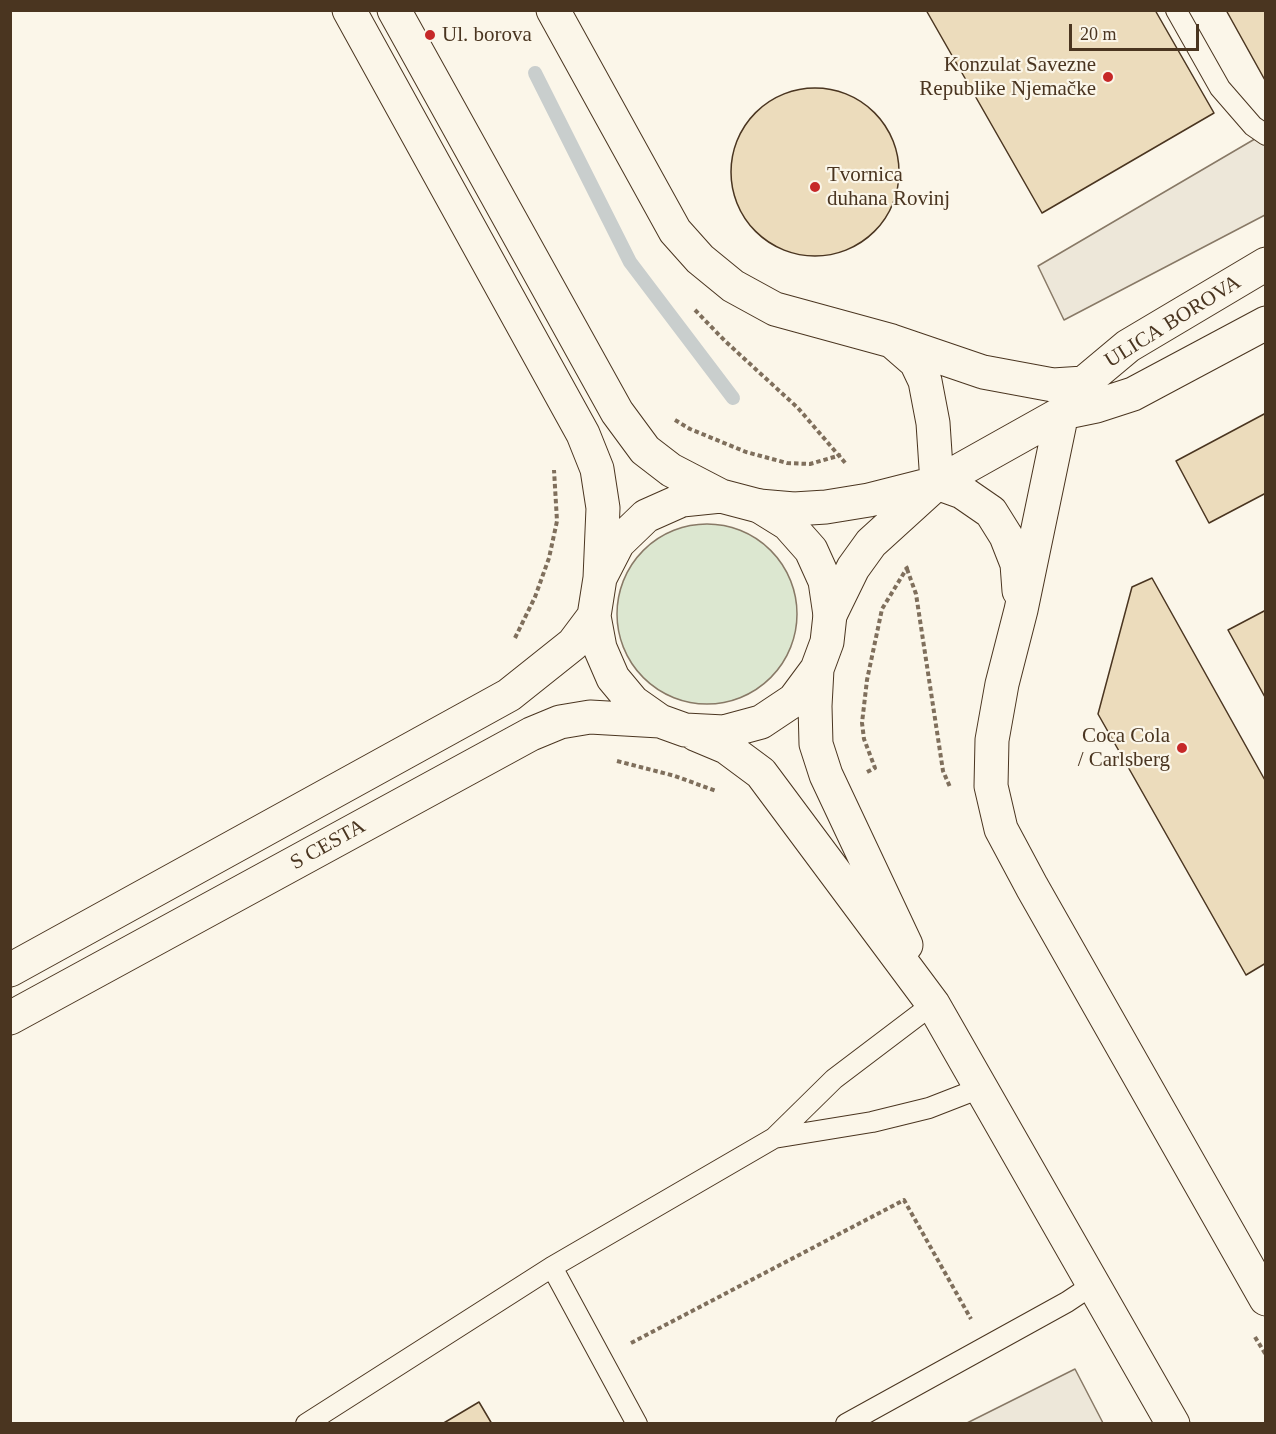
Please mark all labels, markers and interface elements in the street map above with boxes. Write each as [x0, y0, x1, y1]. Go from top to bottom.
scale bar [1072, 12, 1202, 50]
place label: Ul. borova [442, 22, 532, 48]
text: 20 m [1080, 24, 1117, 44]
marker: Ul. borova [423, 28, 437, 42]
place label: Konzulat Savezne Republike Njemačke [919, 52, 1096, 102]
marker: Konzulat Savezne Republike Njemačke [1101, 70, 1115, 84]
place label: Tvornica duhana Rovinj [827, 162, 950, 212]
marker: Tvornica duhana Rovinj [808, 180, 822, 194]
street label: ULICA BOROVA [1100, 270, 1246, 374]
place label: Coca Cola / Carlsberg [1078, 723, 1170, 773]
marker: Coca Cola / Carlsberg [1175, 741, 1189, 755]
street label: S CESTA [286, 814, 370, 876]

